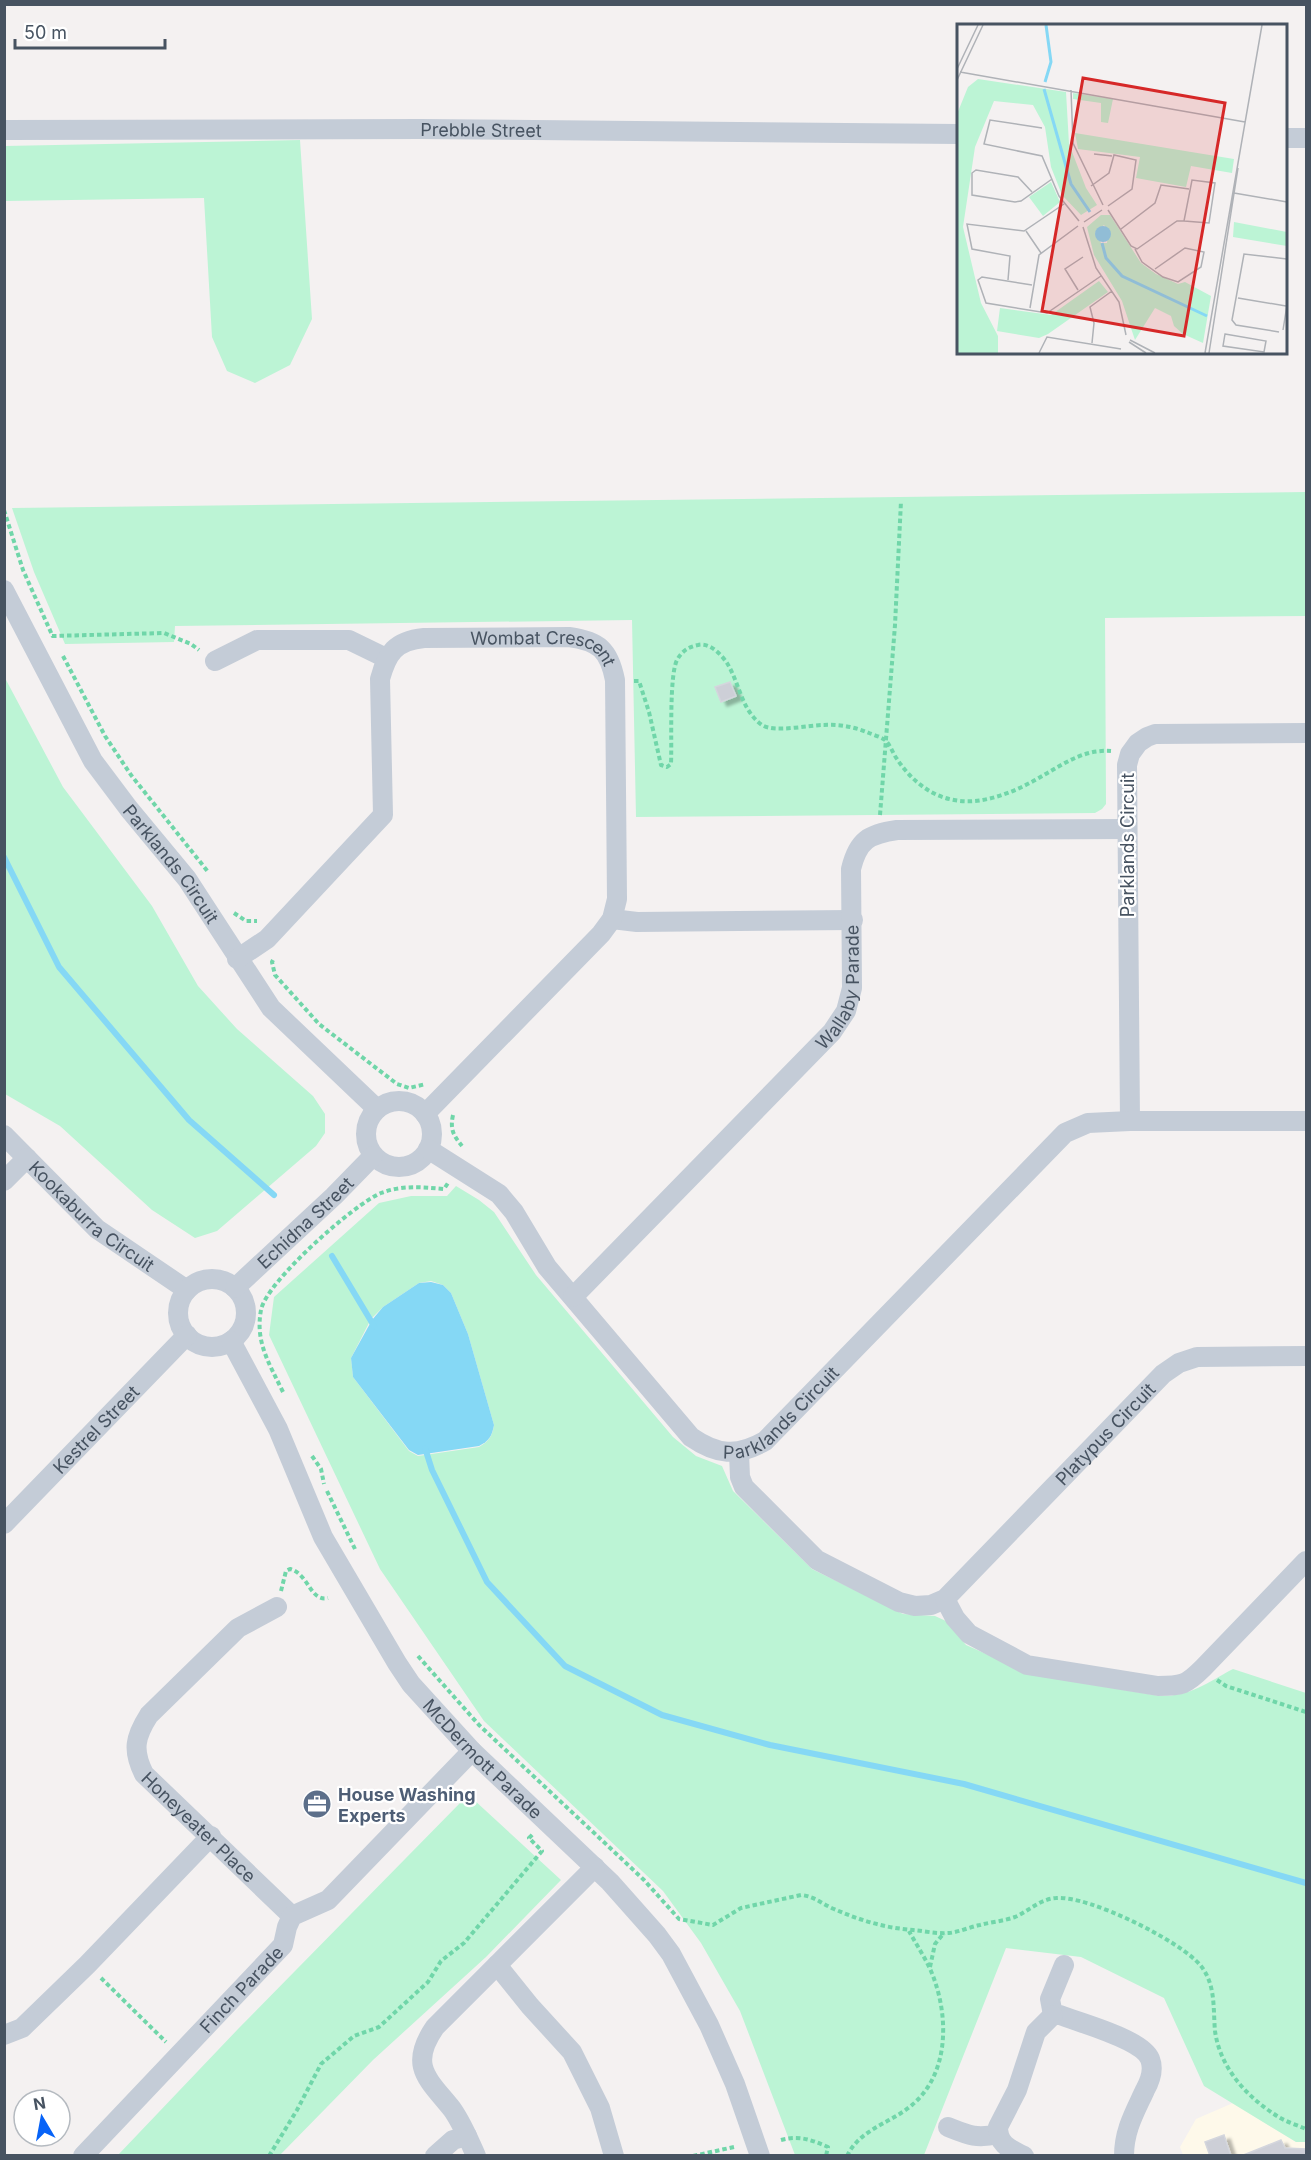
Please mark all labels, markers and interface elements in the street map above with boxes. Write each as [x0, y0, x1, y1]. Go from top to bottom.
scale bar [15, 12, 165, 50]
text: 50 m [24, 22, 67, 43]
inset map [957, 24, 1287, 354]
street label: Prebble Street [420, 119, 542, 141]
street label: Wombat Crescent [470, 626, 621, 669]
street label: Parklands Circuit [1117, 773, 1138, 917]
street label: Parklands Circuit [119, 800, 223, 927]
street label: Wallaby Parade [811, 925, 863, 1053]
street label: Kookaburra Circuit [25, 1156, 159, 1275]
street label: Echidna Street [253, 1172, 357, 1272]
street label: Parklands Circuit [723, 1362, 843, 1463]
street label: Platypus Circuit [1051, 1378, 1159, 1489]
street label: Kestrel Street [48, 1381, 143, 1478]
street label: McDermott Parade [419, 1695, 547, 1823]
street label: Honeyeater Place [137, 1767, 261, 1886]
place label: House Washing Experts [338, 1784, 476, 1826]
office icon: House Washing Experts [301, 1788, 333, 1820]
street label: Finch Parade [195, 1941, 287, 2037]
north arrow [12, 2088, 72, 2148]
text: N [32, 2092, 47, 2114]

